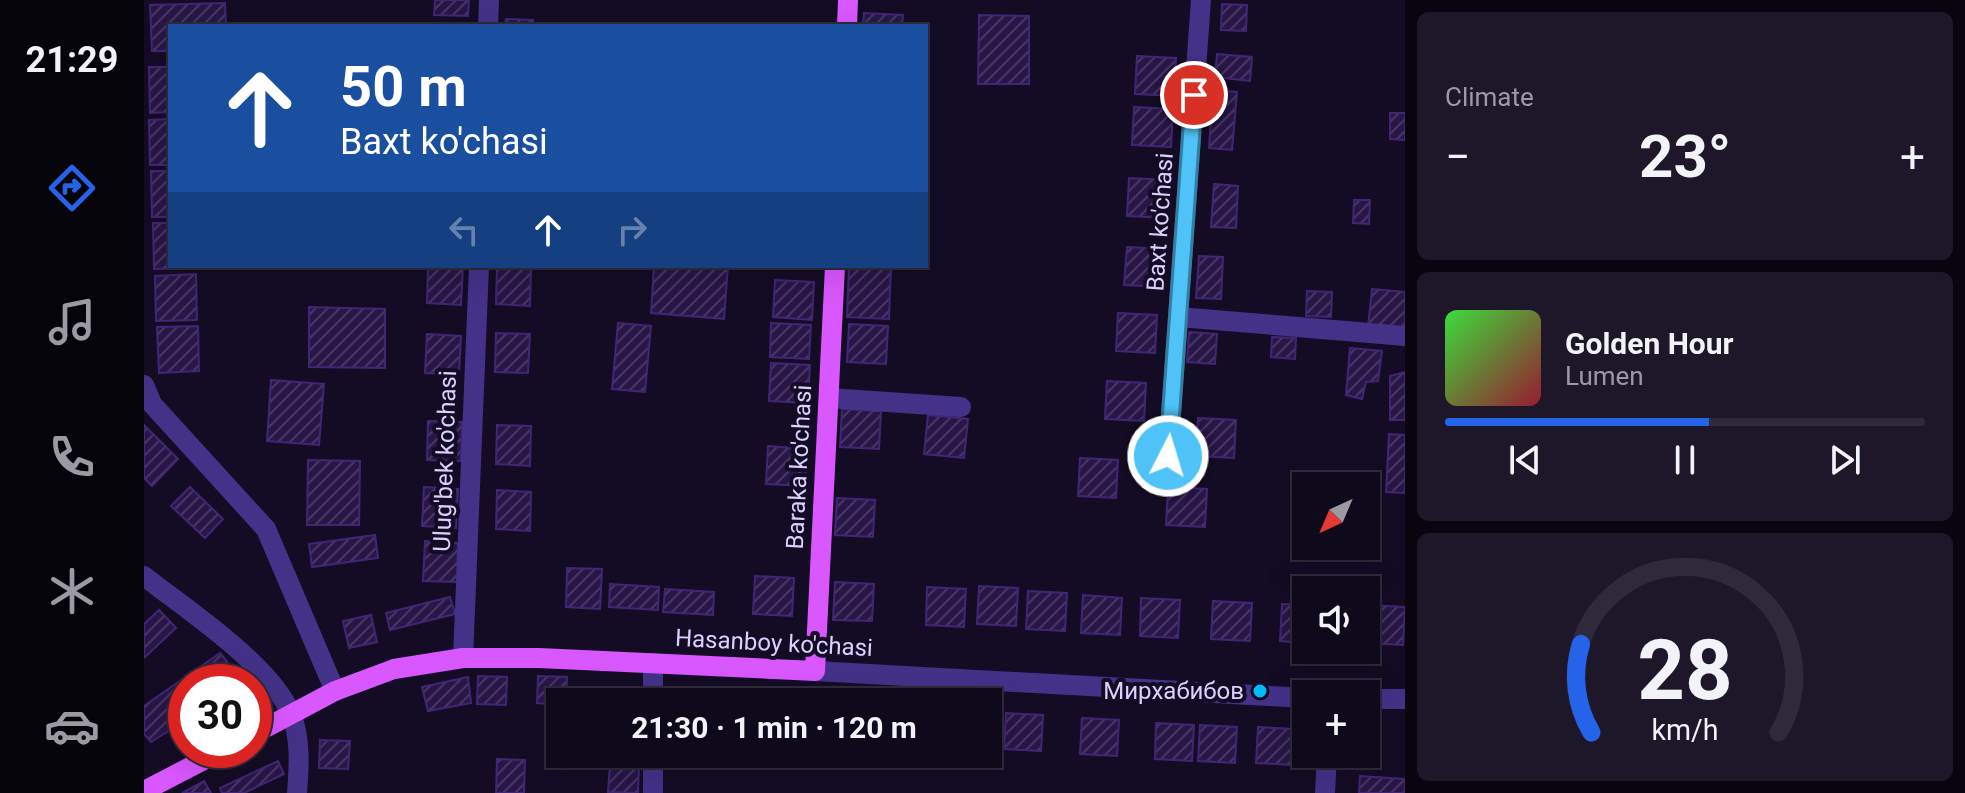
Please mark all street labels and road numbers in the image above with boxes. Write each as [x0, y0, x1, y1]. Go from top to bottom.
street label: Baxt ko'chasi [1141, 152, 1179, 292]
street label: Ulug'bek ko'chasi [428, 370, 462, 552]
street label: Baraka ko'chasi [781, 384, 817, 550]
street label: Hasanboy ko'chasi [674, 624, 874, 662]

